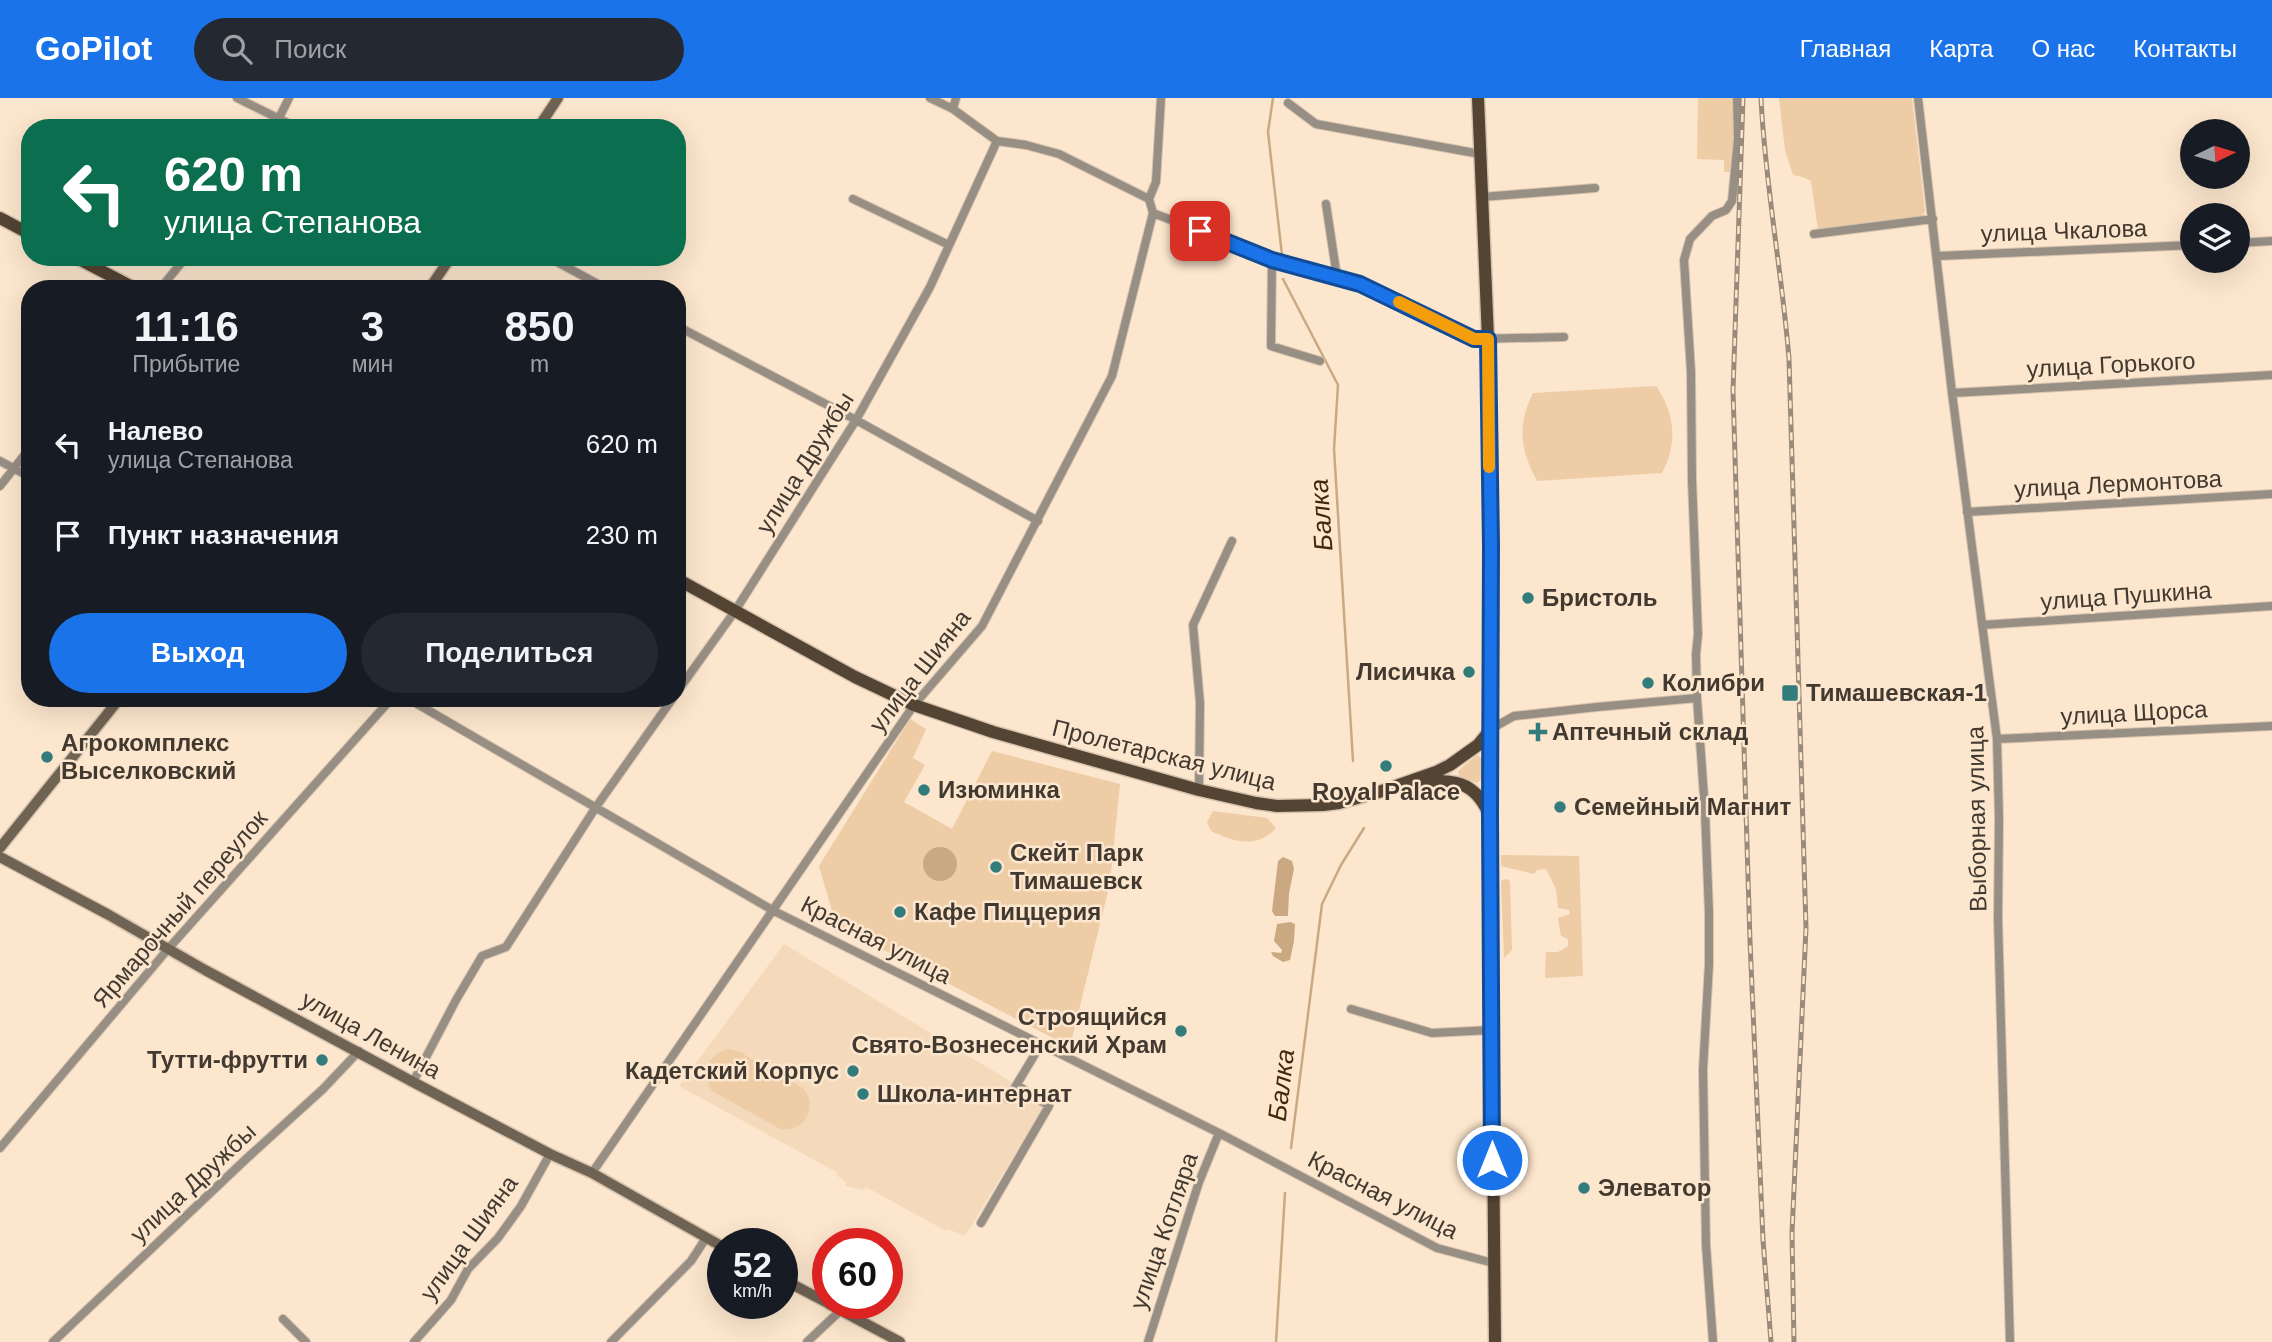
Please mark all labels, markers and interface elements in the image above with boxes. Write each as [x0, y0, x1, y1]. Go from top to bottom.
search box [194, 18, 684, 81]
text: GoPilot [35, 30, 152, 67]
icon: search [218, 30, 256, 68]
text: Поиск [274, 34, 346, 64]
text: Главная [1800, 35, 1891, 62]
text: Карта [1929, 35, 1993, 62]
text: О нас [2031, 35, 2095, 62]
text: Контакты [2133, 35, 2237, 62]
north arrow [2180, 119, 2250, 189]
map controls [2180, 119, 2250, 273]
icon: left [49, 147, 140, 238]
text: 620 m [164, 147, 303, 201]
pin [1170, 201, 1230, 261]
button: layers [2180, 203, 2250, 273]
text: улица Степанова [164, 204, 421, 240]
icon: arrive [1181, 212, 1219, 250]
street label: улица Чкалова [1980, 214, 2148, 247]
text: 11:16 [134, 303, 239, 350]
text: 3 [361, 303, 384, 350]
text: 850 [505, 303, 575, 350]
street label: улица Горького [2026, 347, 2196, 382]
text: Прибытие [132, 351, 240, 377]
text: мин [352, 351, 393, 377]
text: m [530, 351, 549, 377]
street label: улица Дружбы [750, 387, 859, 538]
text: Налево [108, 416, 203, 446]
icon: left [49, 426, 87, 464]
text: 620 m [586, 429, 658, 459]
text: улица Степанова [108, 447, 293, 473]
street label: улица Лермонтова [2013, 465, 2223, 502]
water label: Балка [1304, 478, 1338, 552]
icon: arrive [49, 517, 87, 555]
text: Пункт назначения [108, 520, 339, 550]
text: 230 m [586, 520, 658, 550]
street label: улица Пушкина [2039, 576, 2213, 615]
place label: Бристоль [1542, 584, 1658, 611]
marker: Бристоль [1520, 590, 1536, 606]
street label: улица Шияна [864, 604, 976, 737]
button: Выход [49, 613, 347, 693]
button: Поделиться [361, 613, 658, 693]
place label: Лисичка [1356, 658, 1456, 685]
marker: Лисичка [1461, 664, 1477, 680]
place label: Колибри [1662, 669, 1765, 696]
marker: Колибри [1640, 675, 1656, 691]
place label: Тимашевская-1 [1806, 679, 1987, 706]
marker: Тимашевская-1 [1780, 683, 1800, 703]
street label: улица Щорса [2060, 695, 2209, 730]
street label: Пролетарская улица [1050, 714, 1279, 796]
place label: Аптечный склад [1552, 718, 1748, 745]
marker: Аптечный склад [1530, 724, 1546, 740]
street label: Выборная улица [1961, 725, 1992, 912]
place label: Агрокомплекс Выселковский [61, 729, 236, 784]
marker: Агрокомплекс Выселковский [39, 749, 55, 765]
marker: Royal Palace [1378, 758, 1394, 774]
place label: Изюминка [938, 776, 1060, 803]
place label: Royal Palace [1312, 778, 1460, 805]
marker: Изюминка [916, 782, 932, 798]
place label: Семейный Магнит [1574, 793, 1792, 820]
marker: Семейный Магнит [1552, 799, 1568, 815]
street label: Ярмарочный переулок [87, 804, 273, 1013]
place label: Скейт Парк Тимашевск [1010, 839, 1144, 894]
marker: Скейт Парк Тимашевск [988, 859, 1004, 875]
street label: Красная улица [797, 890, 956, 989]
place label: Кафе Пиццерия [914, 898, 1101, 925]
marker: Кафе Пиццерия [892, 904, 908, 920]
street label: улица Ленина [297, 985, 446, 1084]
place label: Строящийся Свято-Вознесенский Храм [852, 1003, 1167, 1058]
marker: Строящийся Свято-Вознесенский Храм [1173, 1023, 1189, 1039]
place label: Тутти-фрутти [147, 1046, 308, 1073]
water label: Балка [1262, 1047, 1300, 1123]
marker: Тутти-фрутти [314, 1052, 330, 1068]
place label: Кадетский Корпус [625, 1057, 839, 1084]
marker: Кадетский Корпус [845, 1063, 861, 1079]
place label: Школа-интернат [877, 1080, 1072, 1107]
marker: Школа-интернат [855, 1086, 871, 1102]
street label: улица Дружбы [124, 1118, 261, 1248]
position arrow [1455, 1123, 1529, 1197]
street label: Красная улица [1304, 1145, 1463, 1244]
street label: улица Котляра [1124, 1148, 1203, 1313]
street label: улица Шияна [414, 1170, 523, 1305]
place label: Элеватор [1598, 1174, 1711, 1201]
marker: Элеватор [1576, 1180, 1592, 1196]
speed limit sign: 60 [812, 1228, 903, 1319]
text: 52 [733, 1245, 772, 1284]
text: km/h [733, 1281, 772, 1301]

